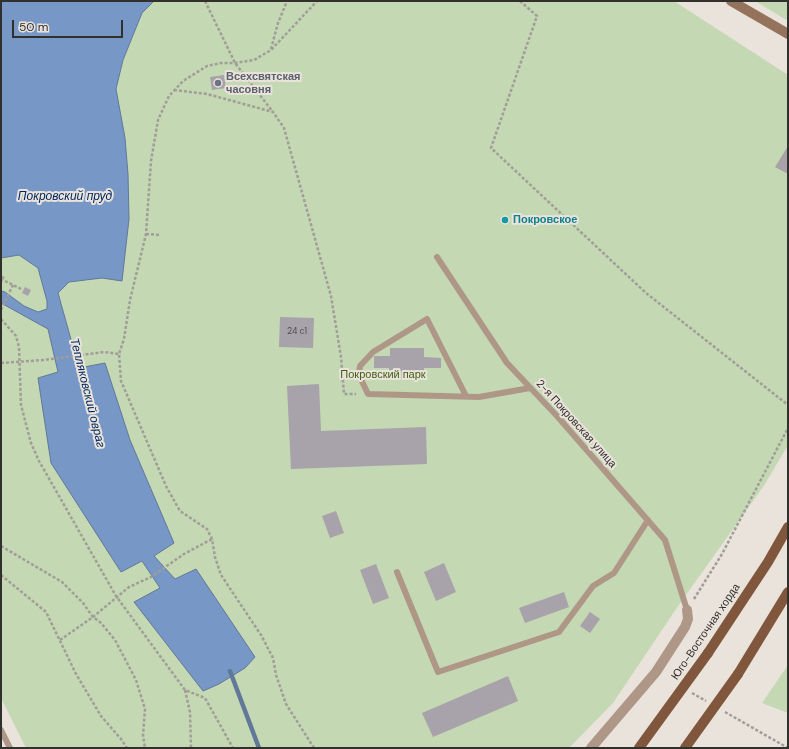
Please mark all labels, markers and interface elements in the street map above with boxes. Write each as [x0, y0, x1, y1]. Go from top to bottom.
scale bar [14, 12, 125, 38]
text: 50 m [19, 19, 48, 35]
place label: Всехсвятская часовня [226, 70, 300, 96]
marker: Всехсвятская часовня [213, 78, 223, 88]
water label: Покровский пруд [18, 190, 112, 204]
place label: Покровское [513, 213, 577, 227]
marker: Покровское [500, 215, 510, 225]
house number: 24 с1 [287, 327, 307, 337]
water label: Тепляковский овраг [66, 337, 108, 449]
park label: Покровский парк [340, 368, 426, 382]
street label: 2-я Покровская улица [533, 377, 619, 471]
street label: Юго-Восточная хорда [669, 581, 743, 683]

